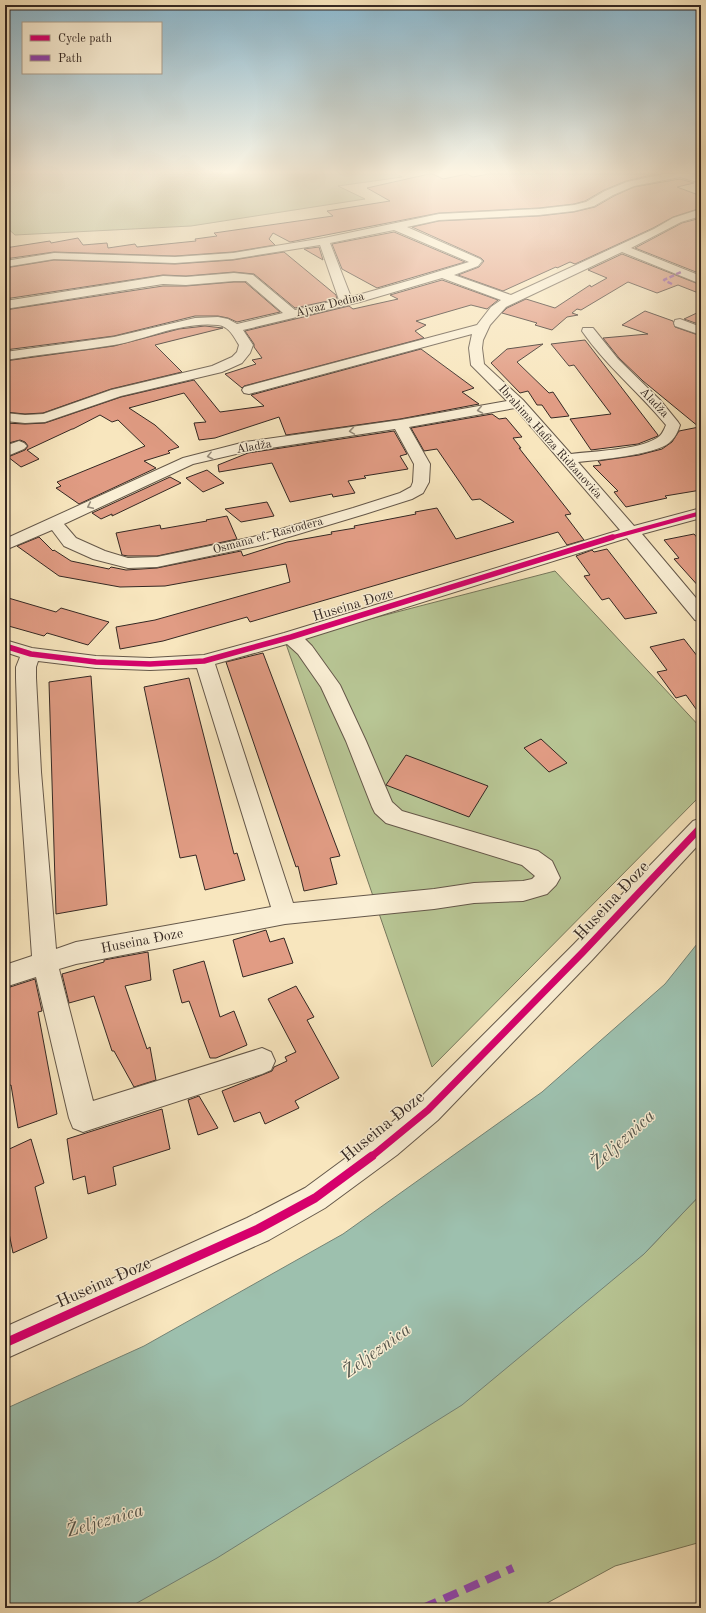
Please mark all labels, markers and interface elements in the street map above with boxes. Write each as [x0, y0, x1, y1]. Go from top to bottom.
legend [22, 22, 162, 74]
text: Cycle path [58, 33, 113, 45]
text: Path [58, 53, 83, 65]
street label: Ajvaz Dedina [294, 291, 366, 319]
street label: Ibrahima Hafiza Ridžanovića [496, 383, 604, 501]
street label: Aladža [637, 386, 671, 420]
one-way arrow [477, 405, 483, 413]
one-way arrow [349, 426, 355, 435]
street label: Aladža [235, 438, 273, 456]
one-way arrow [207, 451, 213, 459]
one-way arrow [87, 501, 95, 509]
street label: Osmana ef. Rastodera [212, 515, 324, 556]
street label: Huseina Đoze [311, 586, 395, 624]
street label: Huseina Đoze [571, 858, 653, 944]
street label: Huseina Đoze [100, 926, 184, 956]
street label: Huseina Đoze [338, 1088, 428, 1166]
water label: Željeznica [585, 1104, 659, 1173]
street label: Huseina Đoze [54, 1255, 154, 1311]
water label: Željeznica [338, 1318, 415, 1382]
water label: Željeznica [63, 1498, 146, 1541]

